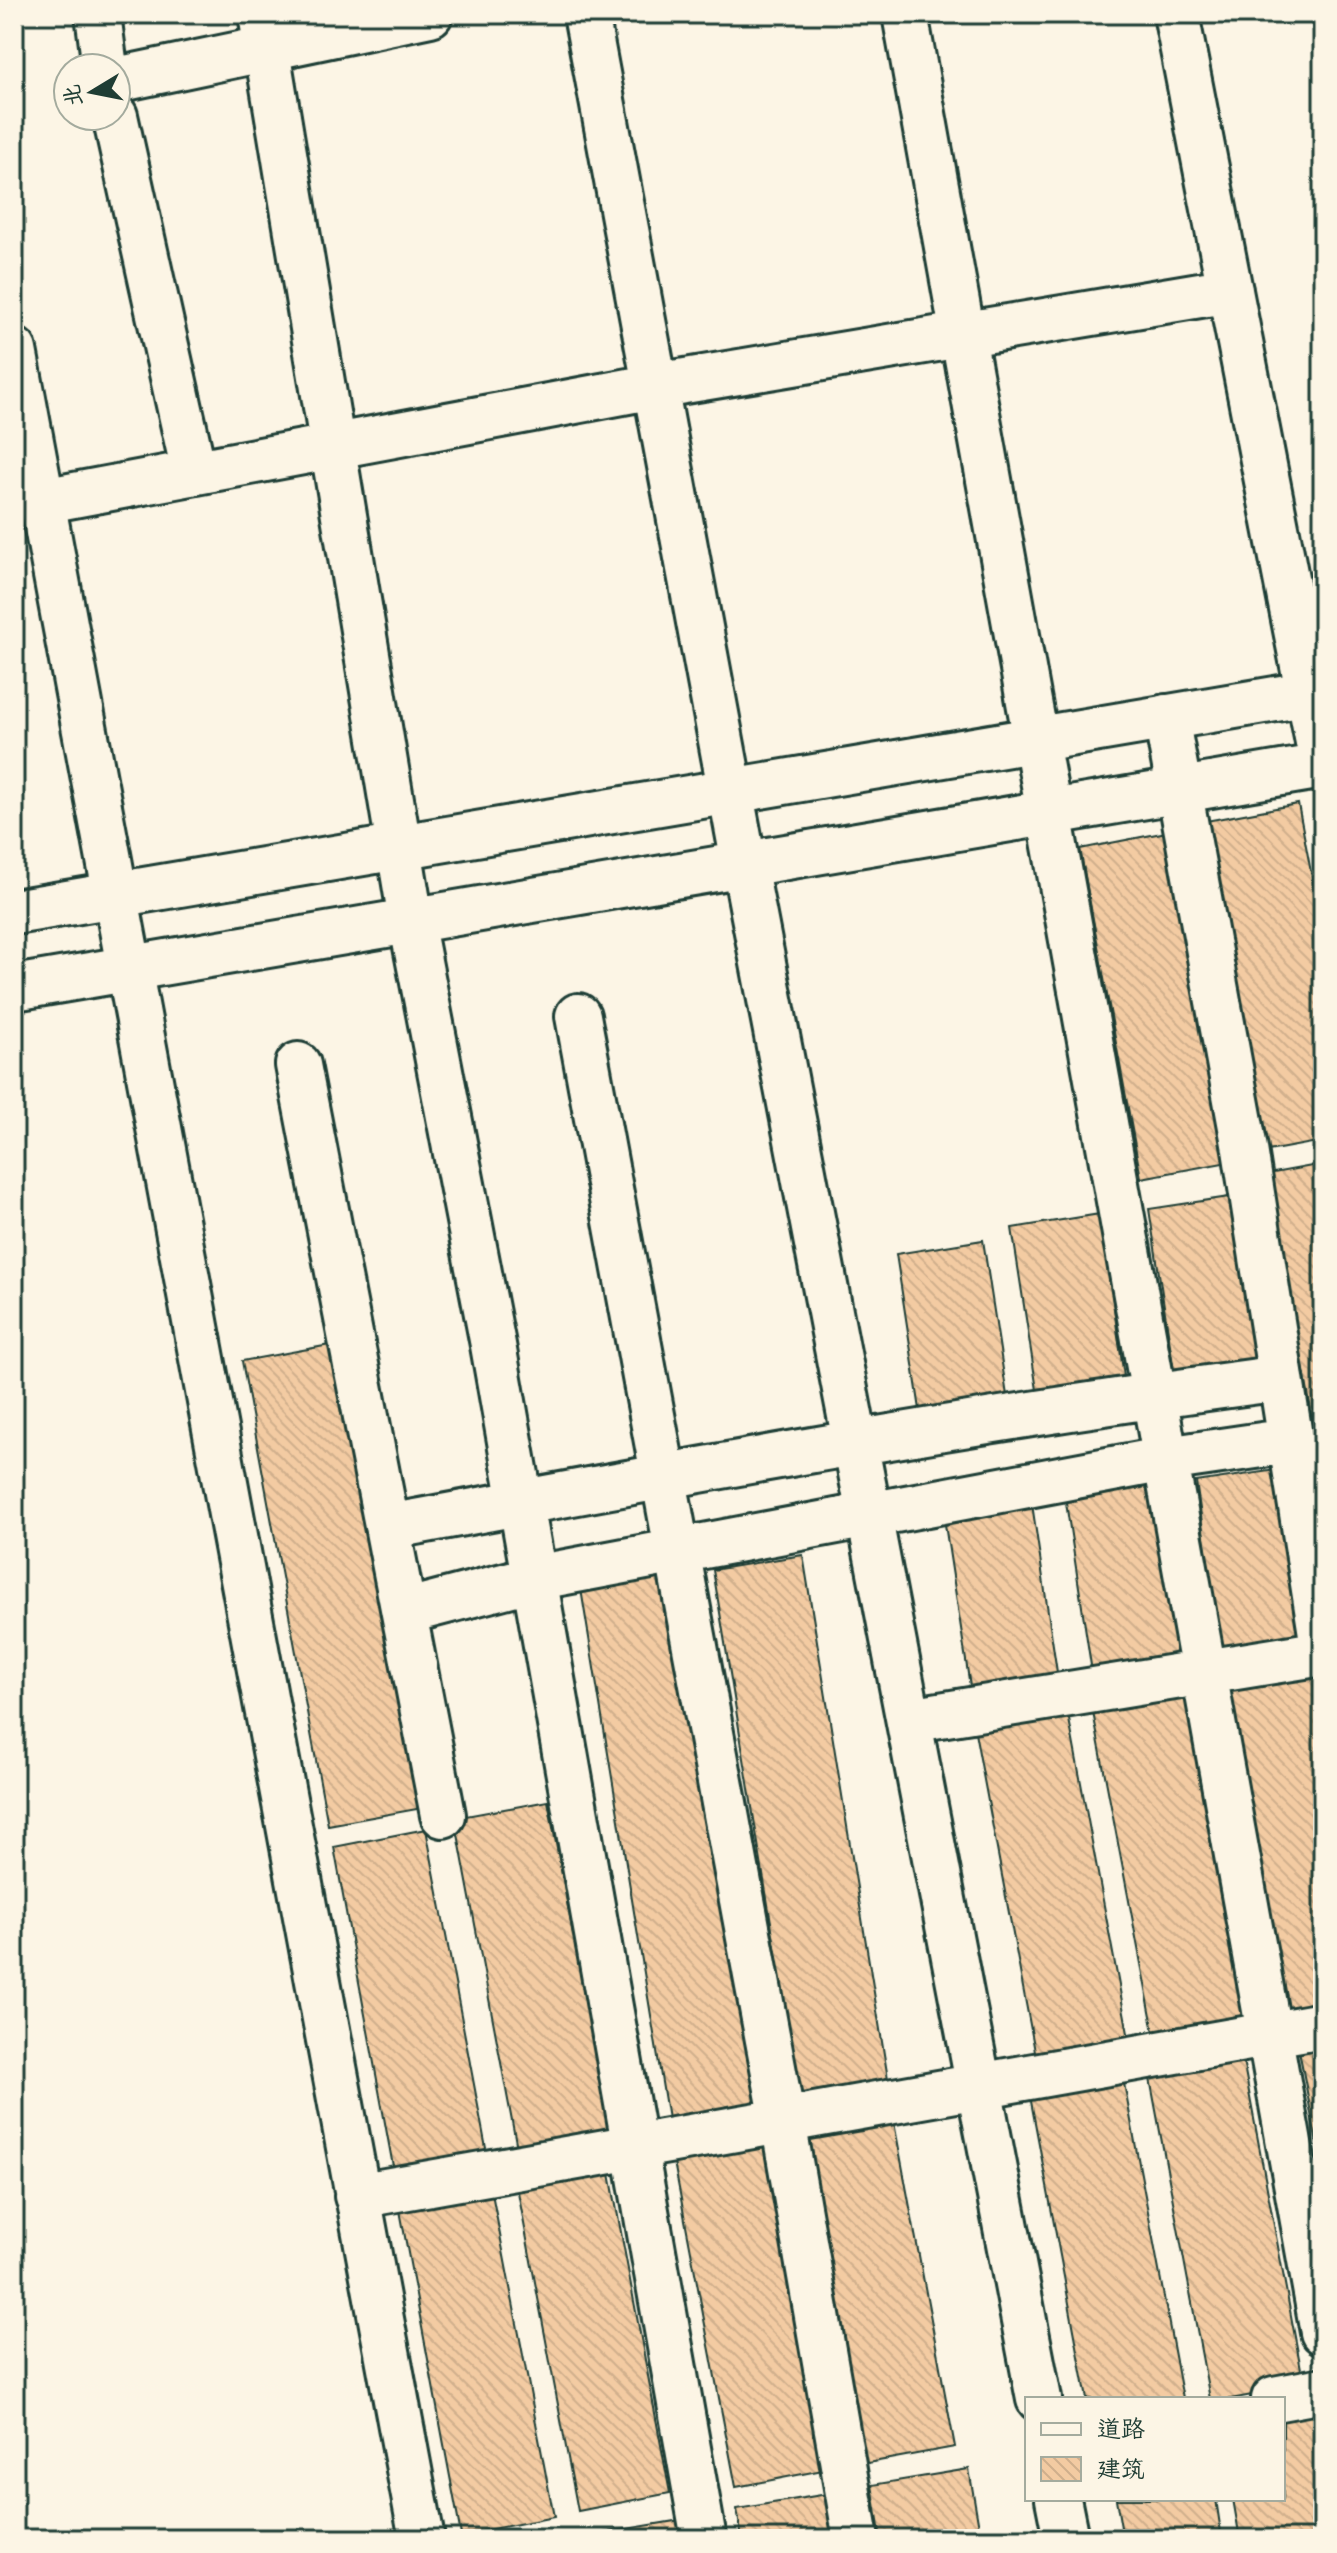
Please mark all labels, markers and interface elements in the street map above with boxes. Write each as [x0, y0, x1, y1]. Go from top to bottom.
north arrow [52, 52, 132, 132]
text: 北 [58, 82, 89, 109]
legend [1025, 2397, 1285, 2501]
text: 道路 [1097, 2414, 1145, 2444]
text: 建筑 [1097, 2454, 1145, 2484]

